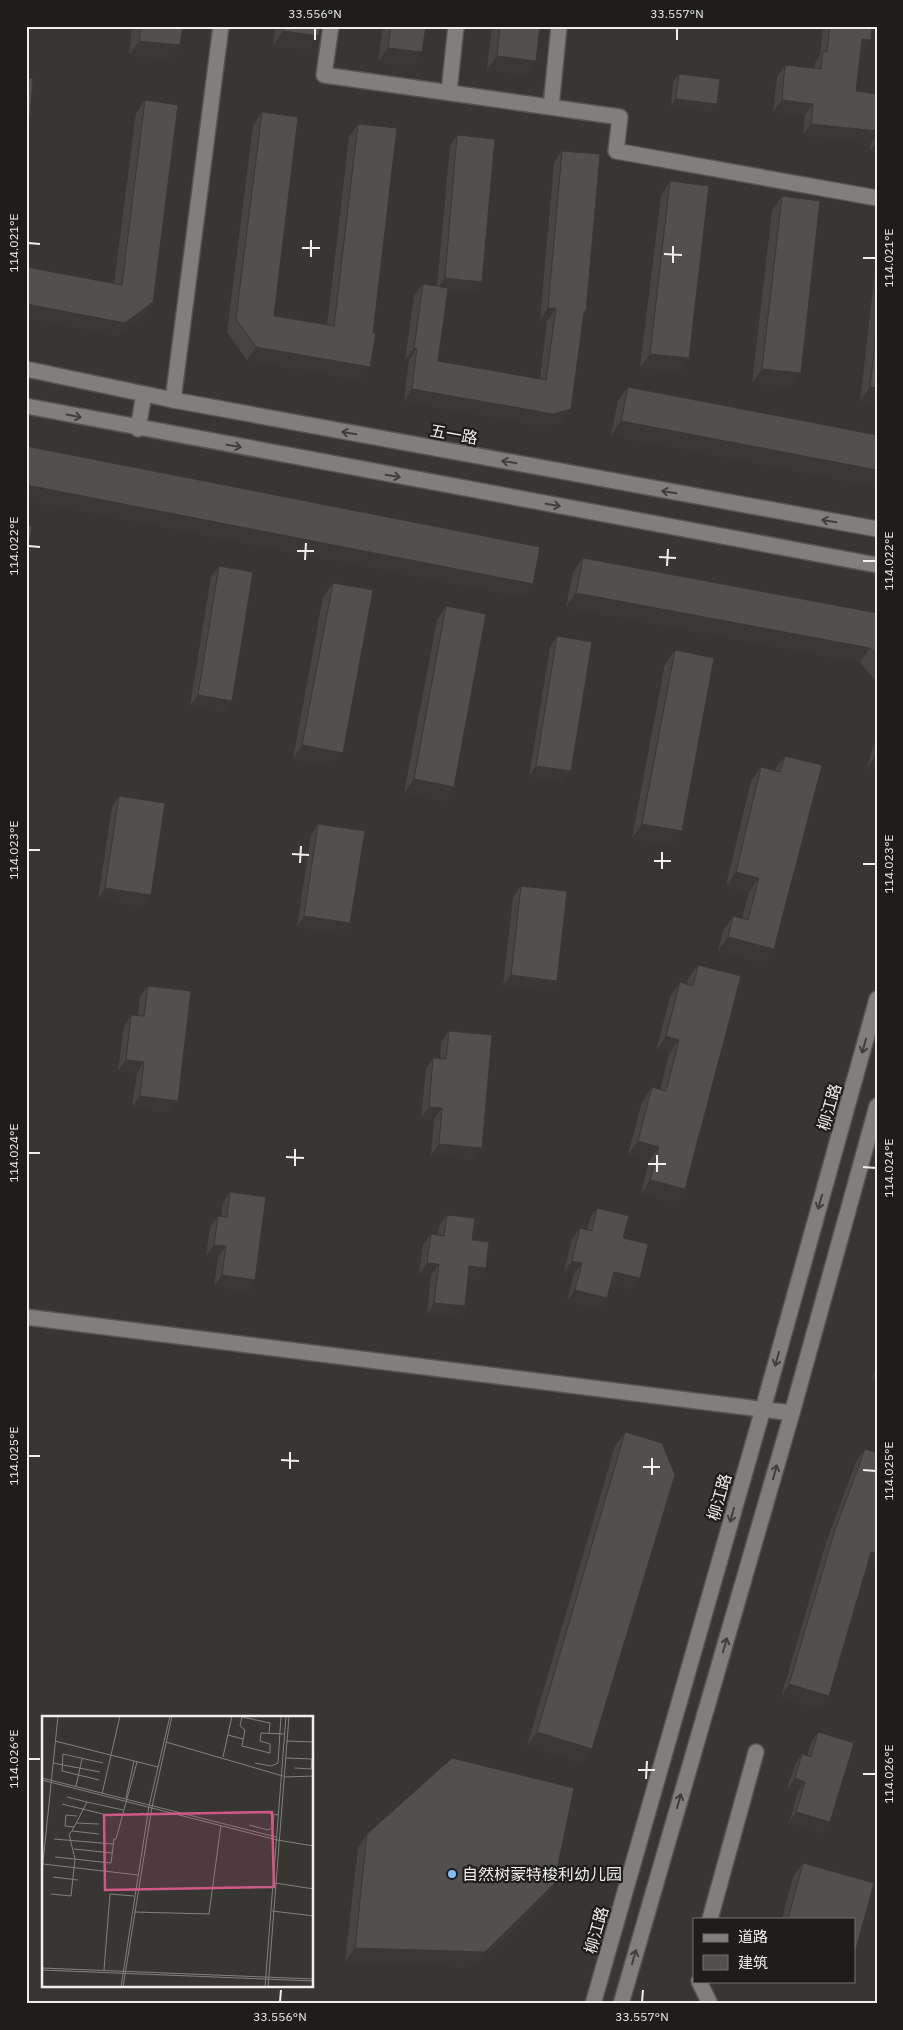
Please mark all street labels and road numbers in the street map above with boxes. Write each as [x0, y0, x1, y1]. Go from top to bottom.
street label: 五一路 [429, 420, 479, 448]
street label: 柳江路 [813, 1081, 845, 1133]
street label: 柳江路 [703, 1471, 735, 1523]
street label: 柳江路 [580, 1904, 612, 1956]

